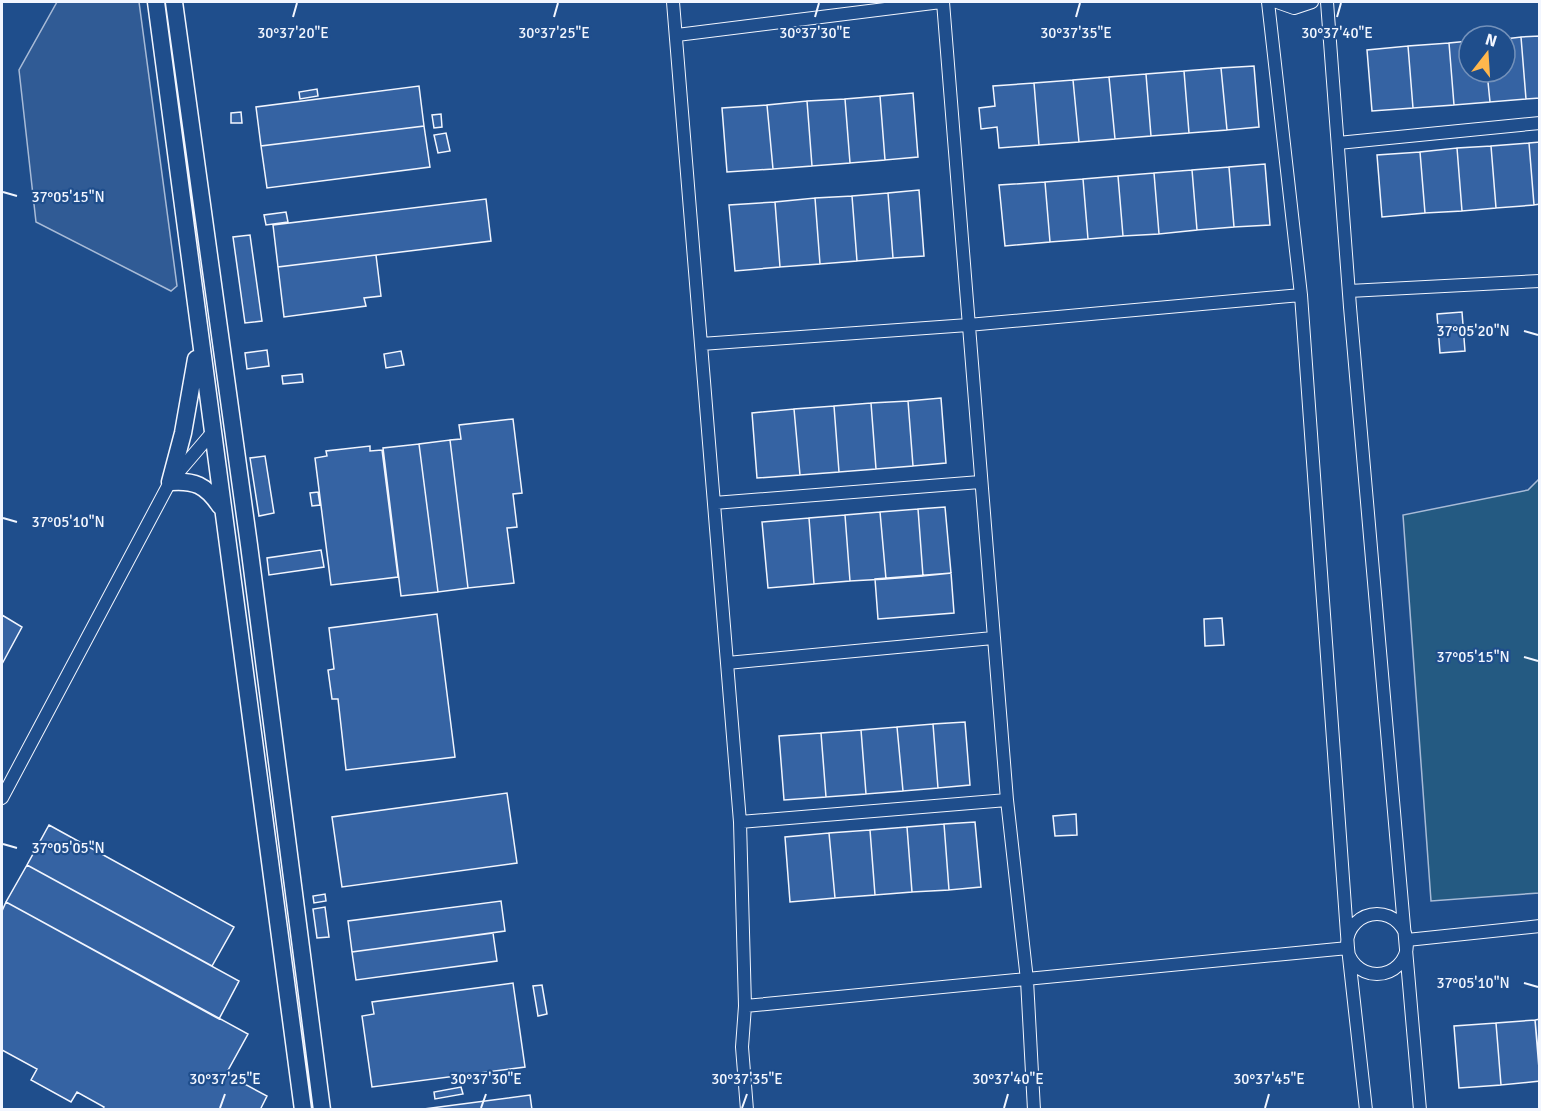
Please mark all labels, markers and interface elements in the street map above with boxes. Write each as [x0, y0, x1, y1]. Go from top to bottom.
text: 30°37'20"E [257, 24, 329, 42]
text: 30°37'25"E [518, 24, 590, 42]
text: 30°37'30"E [779, 24, 851, 42]
text: 30°37'35"E [1040, 24, 1112, 42]
text: 30°37'40"E [1301, 24, 1373, 42]
north arrow [1457, 24, 1517, 84]
text: N [1483, 29, 1499, 52]
text: 37°05'15"N [31, 188, 105, 206]
text: 37°05'20"N [1436, 322, 1510, 340]
text: 37°05'10"N [31, 513, 105, 531]
text: 37°05'15"N [1436, 648, 1510, 666]
text: 37°05'05"N [31, 839, 105, 857]
text: 37°05'10"N [1436, 974, 1510, 992]
text: 30°37'25"E [189, 1070, 261, 1088]
text: 30°37'30"E [450, 1070, 522, 1088]
text: 30°37'35"E [711, 1070, 783, 1088]
text: 30°37'40"E [972, 1070, 1044, 1088]
text: 30°37'45"E [1233, 1070, 1305, 1088]

